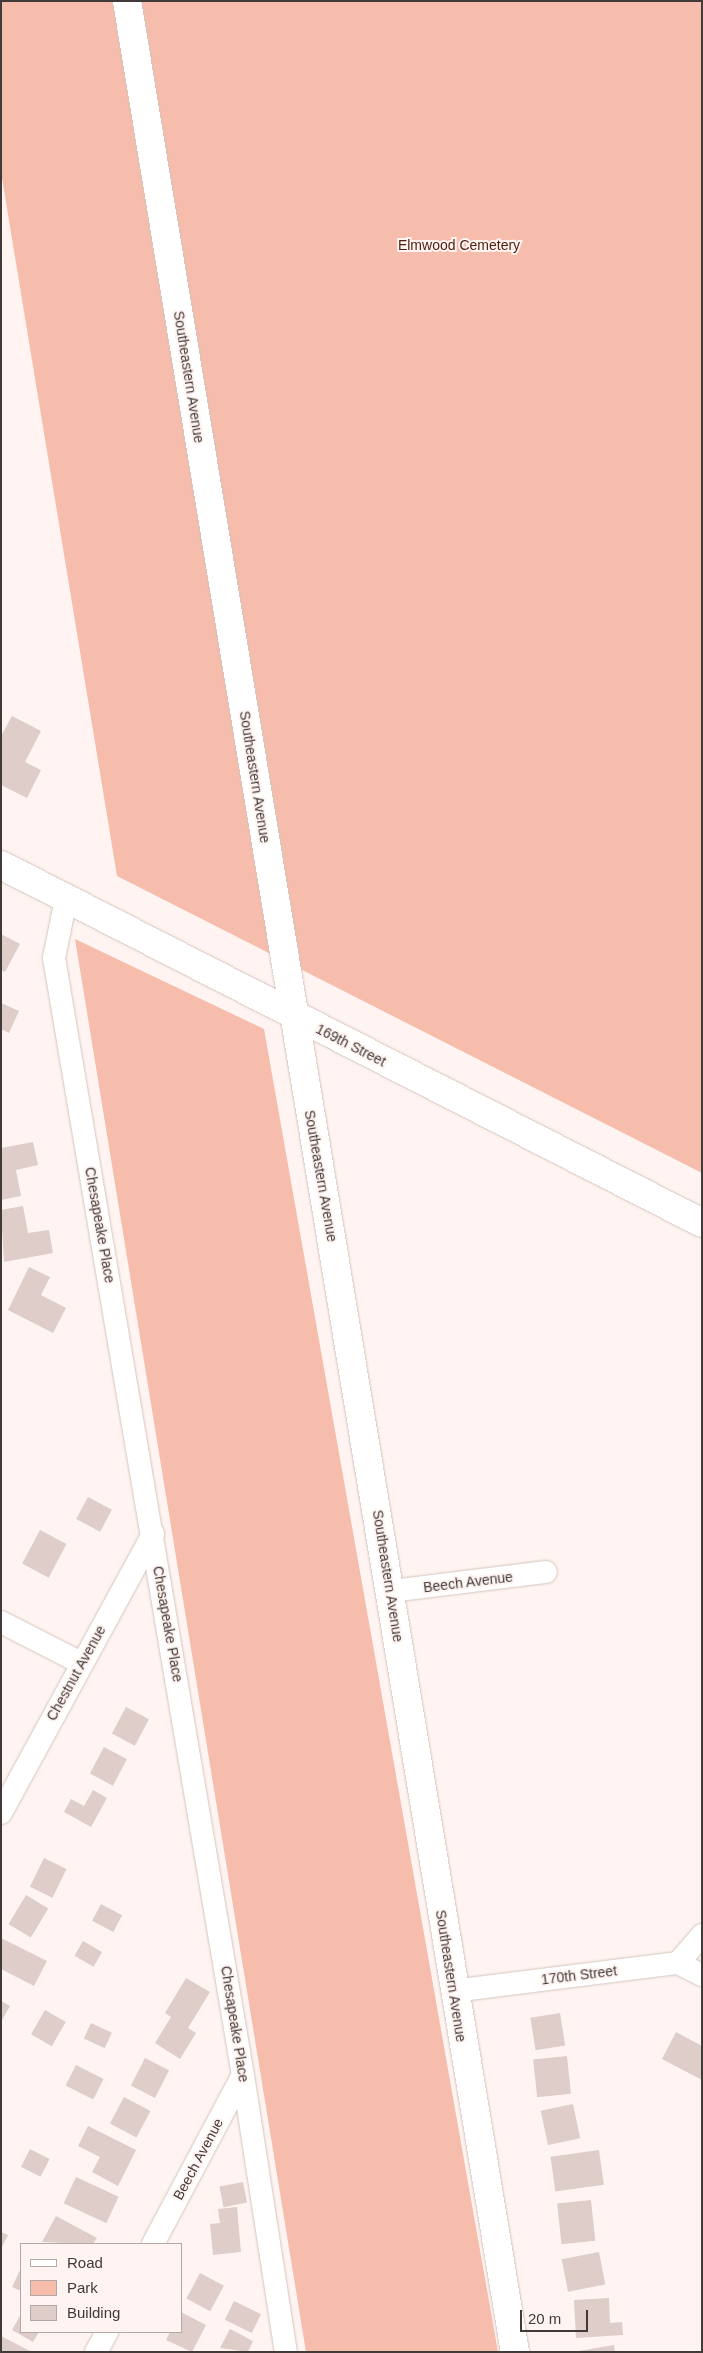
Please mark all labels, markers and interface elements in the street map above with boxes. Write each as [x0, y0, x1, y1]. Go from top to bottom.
park label: Elmwood Cemetery [398, 237, 520, 253]
street label: Southeastern Avenue [170, 309, 208, 445]
street label: Southeastern Avenue [236, 709, 274, 845]
street label: 169th Street [313, 1020, 389, 1070]
street label: Southeastern Avenue [301, 1108, 341, 1244]
street label: Chesapeake Place [82, 1166, 118, 1284]
street label: Southeastern Avenue [369, 1508, 407, 1644]
street label: Chesapeake Place [150, 1565, 186, 1683]
street label: Beech Avenue [422, 1568, 514, 1596]
street label: Chestnut Avenue [43, 1622, 109, 1724]
street label: Southeastern Avenue [432, 1908, 470, 2044]
street label: 170th Street [540, 1962, 618, 1988]
street label: Chesapeake Place [218, 1965, 252, 2083]
street label: Beech Avenue [169, 2115, 227, 2203]
legend [20, 2243, 182, 2333]
text: Road [67, 2254, 103, 2271]
text: Park [67, 2279, 98, 2296]
scale bar [523, 2300, 590, 2332]
text: Building [67, 2304, 120, 2321]
text: 20 m [528, 2310, 561, 2327]

